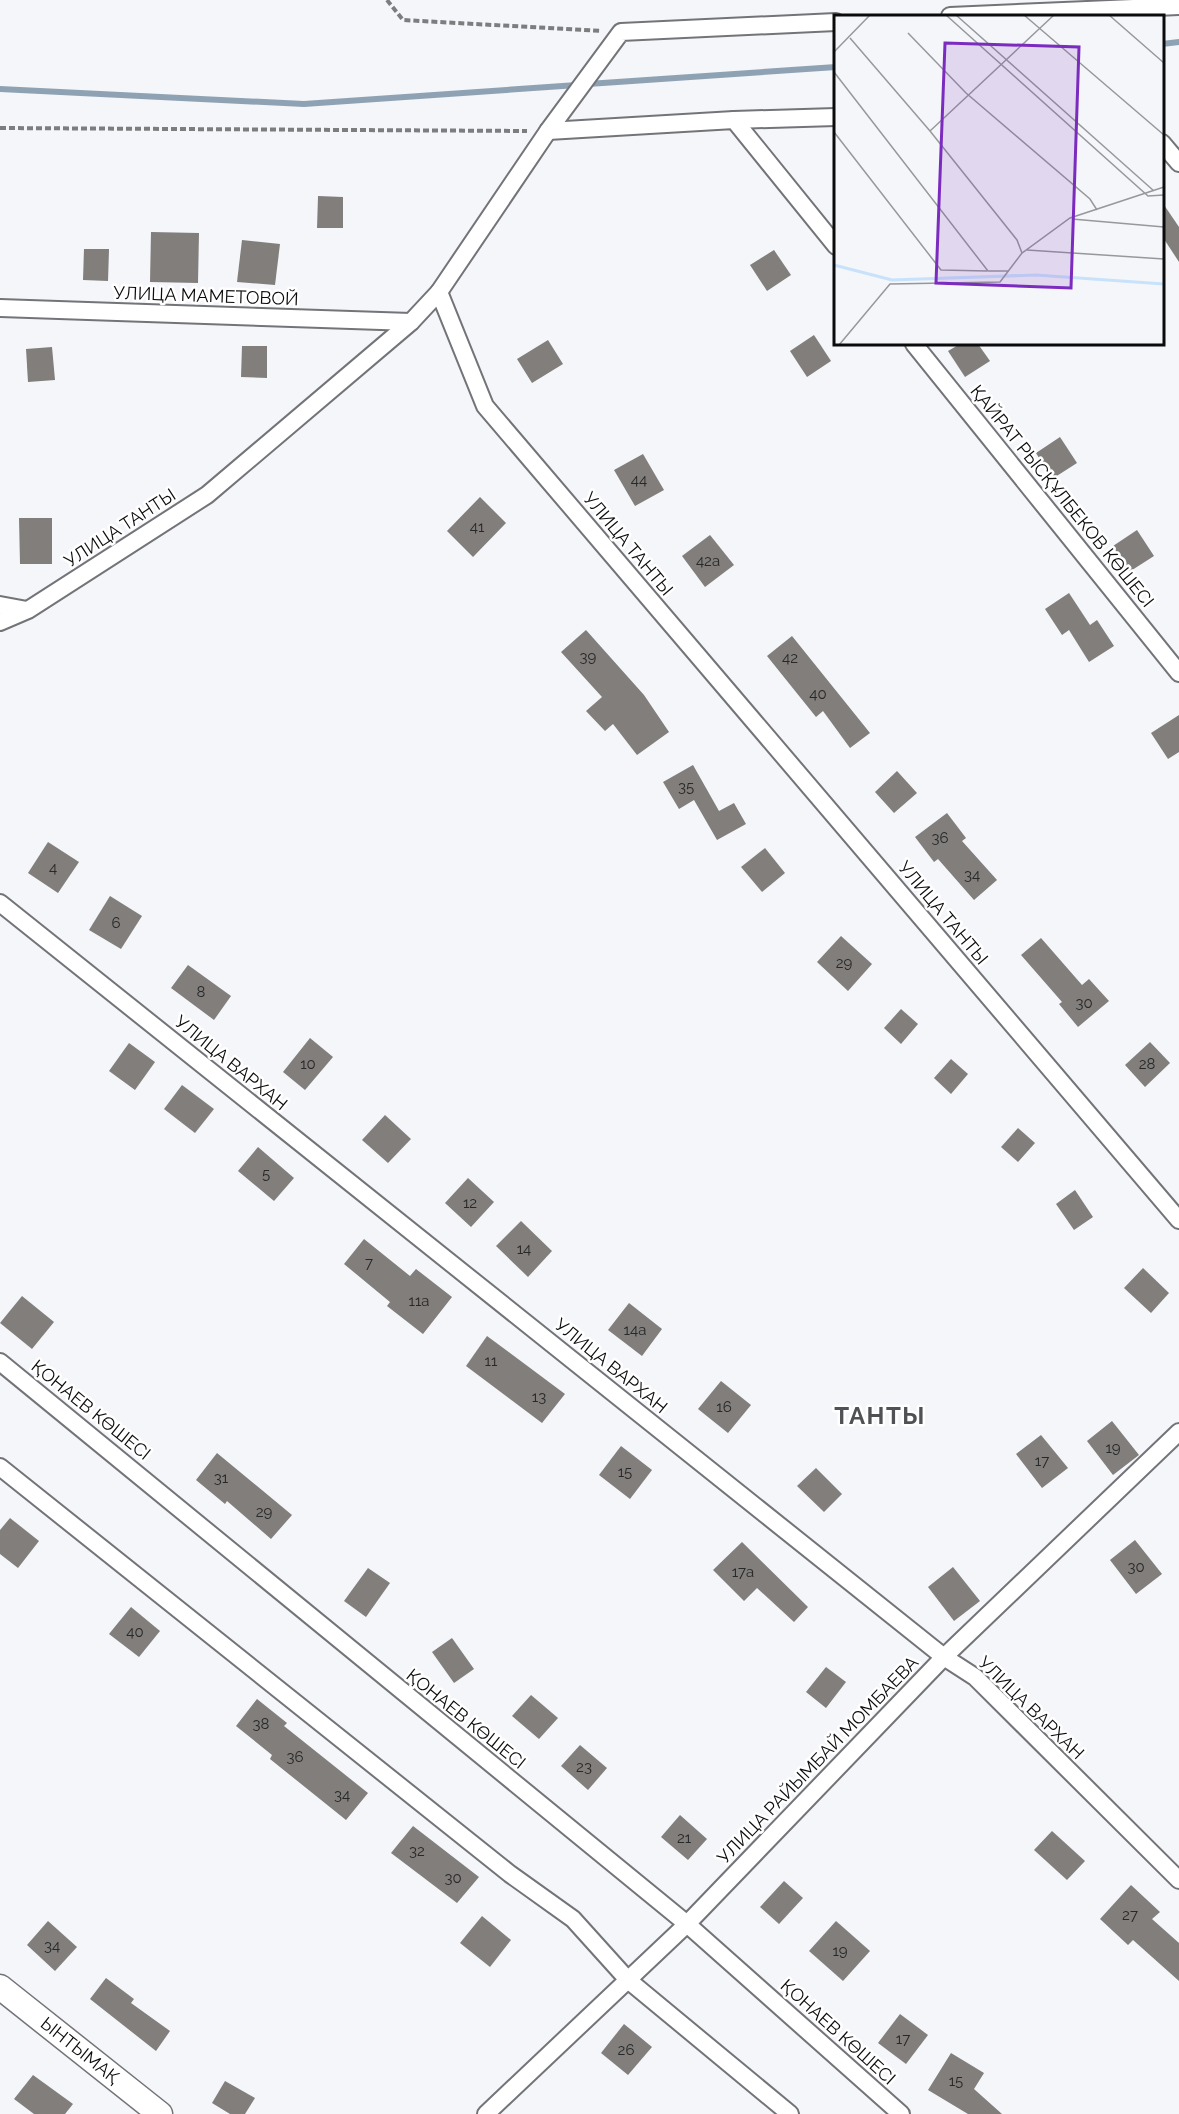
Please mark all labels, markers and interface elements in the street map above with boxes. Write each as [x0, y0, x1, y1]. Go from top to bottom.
inset map [834, 15, 1164, 345]
street label: УЛИЦА МАМЕТОВОЙ [113, 282, 299, 309]
street label: ҚАЙРАТ РЫСҚҰЛБЕКОВ КӨШЕСІ [966, 380, 1158, 611]
house number: 44 [631, 471, 647, 489]
street label: УЛИЦА ТАНТЫ [60, 484, 179, 571]
street label: УЛИЦА ТАНТЫ [579, 488, 678, 600]
house number: 41 [470, 518, 485, 536]
house number: 42а [696, 552, 720, 570]
house number: 39 [580, 648, 597, 666]
house number: 42 [782, 649, 798, 667]
house number: 40 [809, 685, 827, 703]
house number: 35 [678, 778, 694, 796]
house number: 36 [931, 829, 949, 847]
street label: УЛИЦА ТАНТЫ [894, 857, 993, 969]
house number: 4 [49, 859, 57, 877]
house number: 34 [964, 866, 980, 884]
house number: 6 [111, 914, 121, 932]
house number: 29 [836, 954, 853, 972]
house number: 8 [197, 983, 206, 1001]
house number: 30 [1075, 994, 1093, 1012]
street label: УЛИЦА ВАРХАН [171, 1011, 292, 1114]
house number: 10 [300, 1055, 316, 1073]
house number: 28 [1139, 1055, 1155, 1073]
house number: 5 [262, 1165, 270, 1183]
house number: 12 [463, 1194, 477, 1212]
house number: 14 [517, 1240, 531, 1258]
house number: 7 [365, 1254, 373, 1272]
house number: 11а [408, 1292, 430, 1310]
street label: УЛИЦА ВАРХАН [551, 1314, 672, 1417]
house number: 14а [624, 1321, 646, 1339]
house number: 11 [485, 1352, 498, 1370]
street label: ҚОНАЕВ КӨШЕСІ [28, 1355, 155, 1464]
house number: 13 [532, 1388, 546, 1406]
house number: 16 [716, 1398, 732, 1416]
district label: ТАНТЫ [834, 1401, 926, 1430]
house number: 19 [1105, 1439, 1121, 1457]
house number: 17 [1035, 1452, 1049, 1470]
house number: 15 [618, 1463, 632, 1481]
house number: 31 [214, 1469, 229, 1487]
house number: 29 [256, 1503, 273, 1521]
house number: 30 [1127, 1558, 1145, 1576]
house number: 17а [732, 1563, 754, 1581]
house number: 40 [126, 1623, 144, 1641]
street label: УЛИЦА РАЙЫМБАЙ МОМБАЕВА [713, 1652, 922, 1868]
street label: УЛИЦА ВАРХАН [974, 1652, 1089, 1763]
street label: ҚОНАЕВ КӨШЕСІ [403, 1664, 530, 1773]
house number: 38 [253, 1715, 270, 1733]
house number: 36 [286, 1748, 304, 1766]
house number: 23 [576, 1758, 592, 1776]
house number: 34 [334, 1786, 350, 1804]
house number: 21 [677, 1829, 692, 1847]
house number: 32 [409, 1842, 425, 1860]
house number: 30 [444, 1869, 462, 1887]
house number: 27 [1122, 1906, 1138, 1924]
house number: 34 [44, 1937, 60, 1955]
house number: 19 [832, 1942, 848, 1960]
street label: ҚОНАЕВ КӨШЕСІ [777, 1975, 900, 2089]
street label: ЫНТЫМАҚ [37, 2012, 124, 2088]
house number: 17 [896, 2030, 910, 2048]
house number: 26 [618, 2041, 634, 2059]
house number: 15 [949, 2072, 963, 2090]

